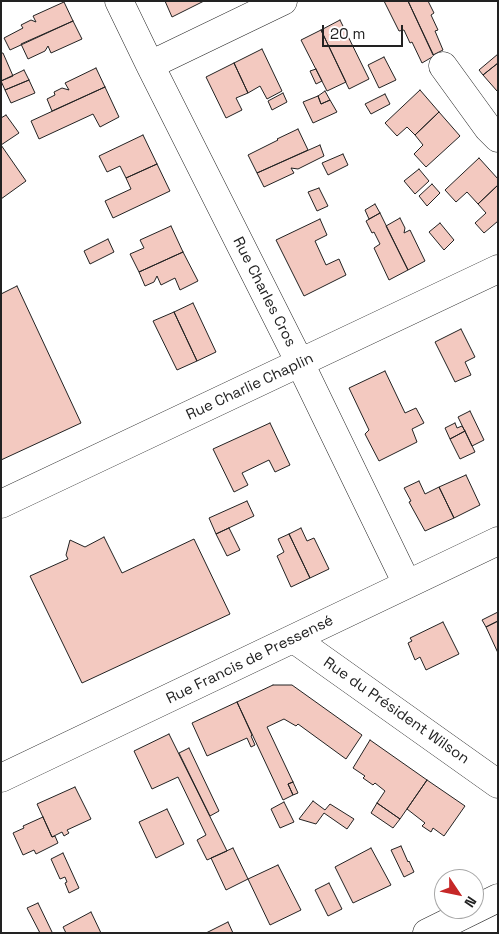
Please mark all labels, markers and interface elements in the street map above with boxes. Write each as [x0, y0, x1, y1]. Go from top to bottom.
scale bar [324, 15, 405, 47]
text: 20 m [330, 24, 365, 43]
street label: Rue Charles Cros [229, 234, 299, 350]
street label: Rue Charlie Chaplin [184, 350, 316, 424]
street label: Rue Francis de Pressensé [164, 612, 336, 708]
street label: Rue du Président Wilson [320, 654, 472, 768]
north arrow [434, 869, 484, 919]
text: N [461, 893, 481, 911]

